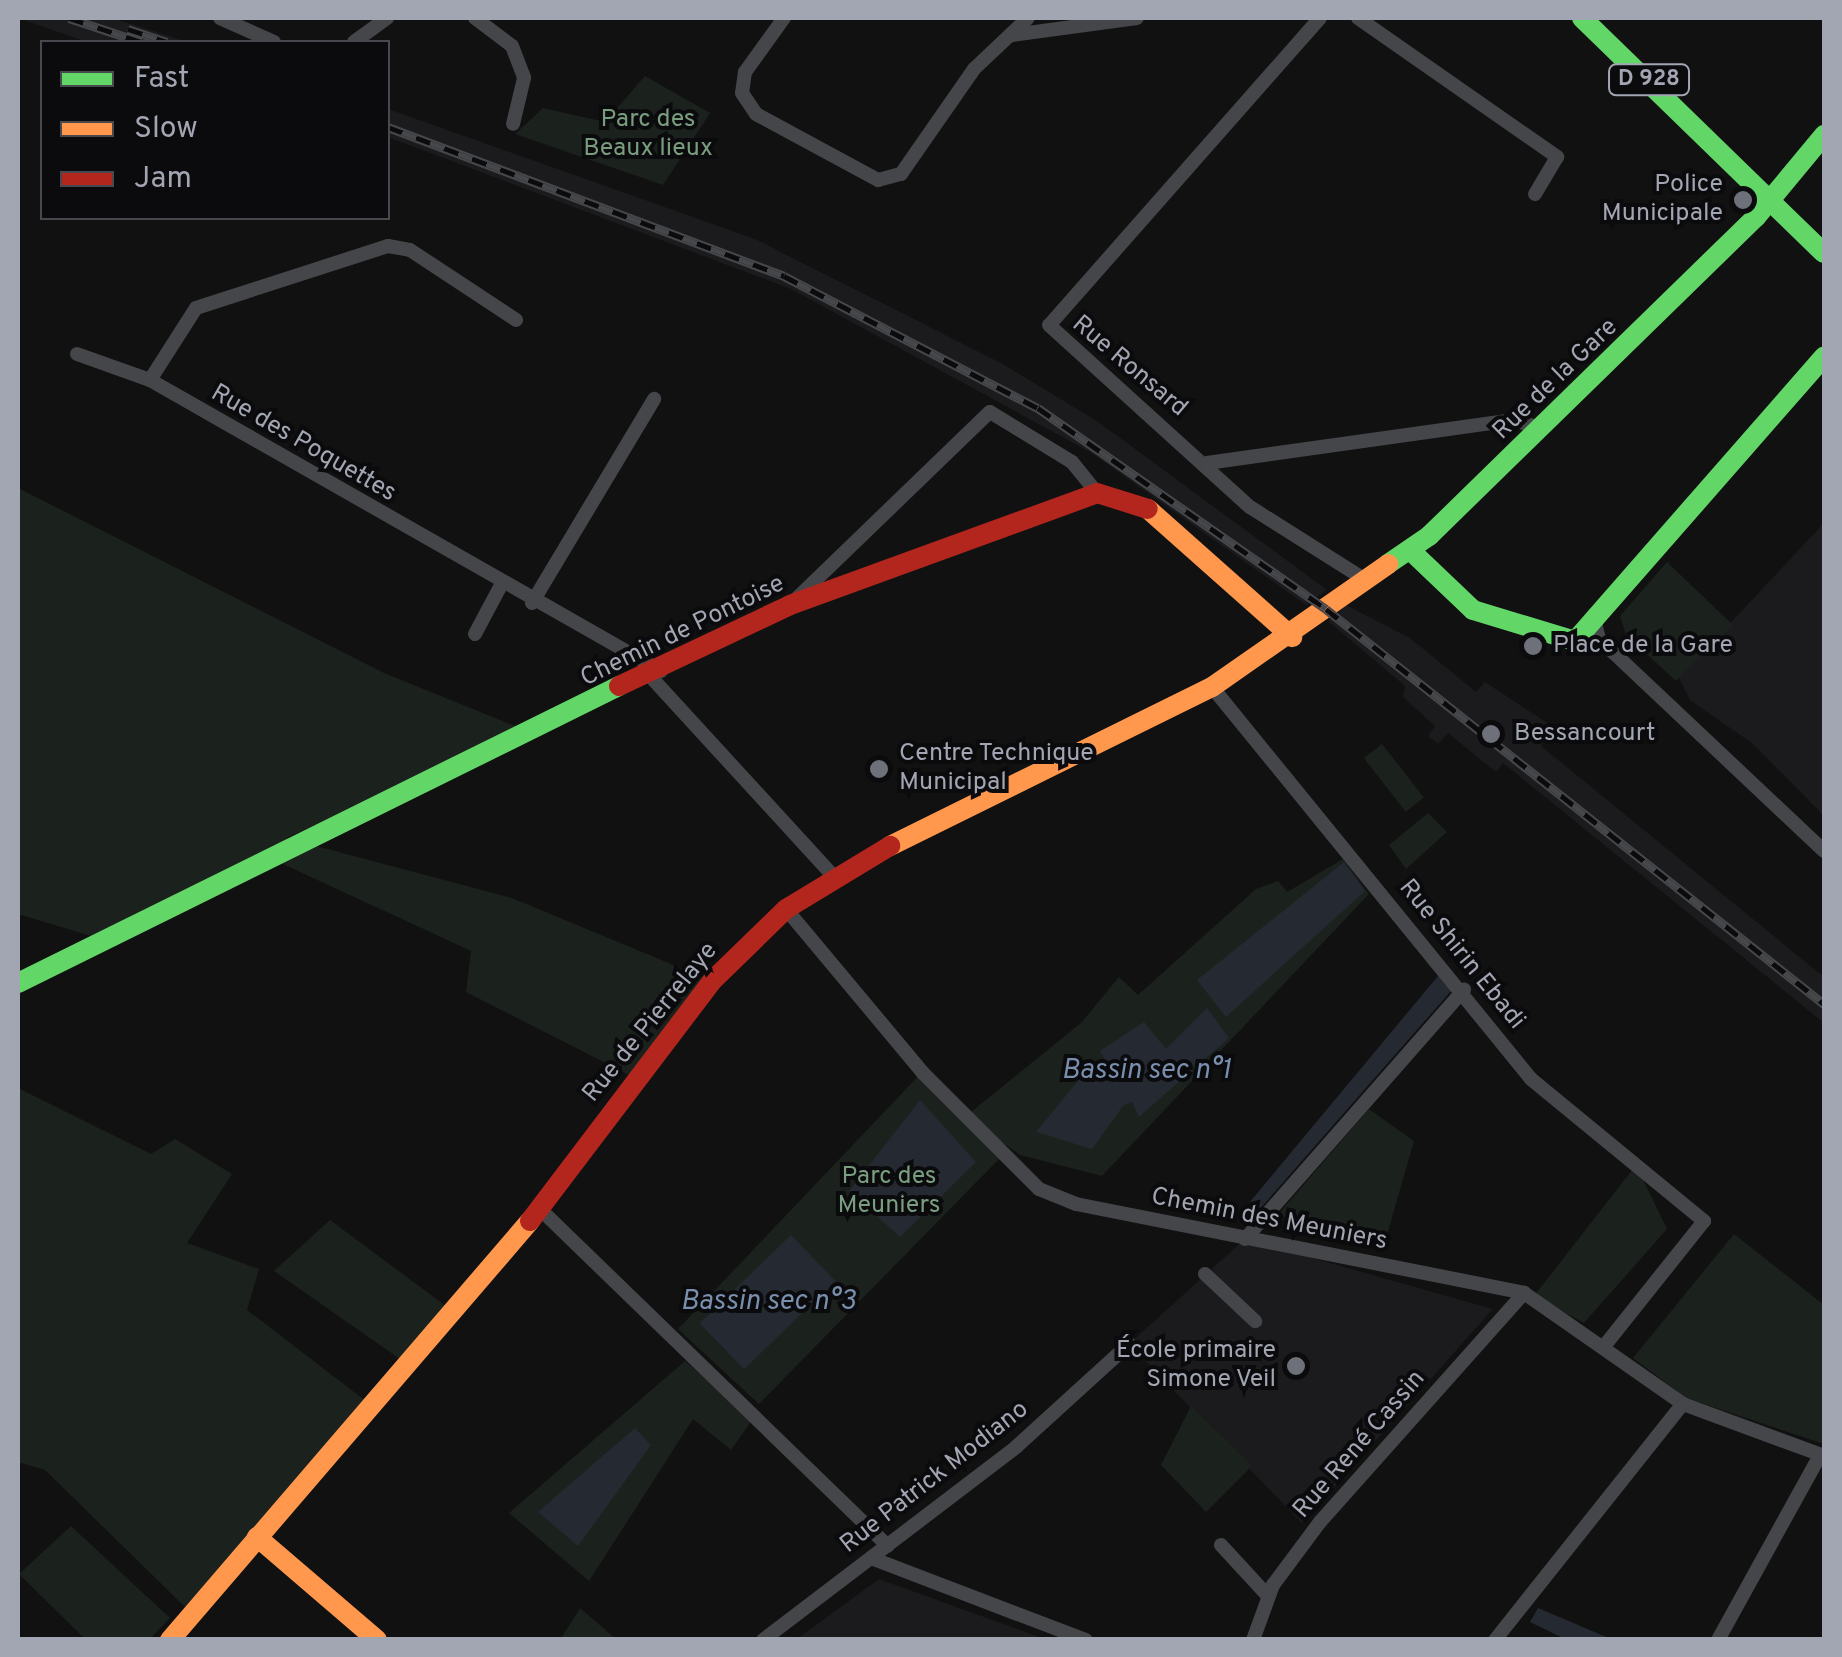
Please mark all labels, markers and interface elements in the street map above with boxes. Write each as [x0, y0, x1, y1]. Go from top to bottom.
legend [40, 40, 390, 220]
text: Fast [134, 61, 189, 98]
road number: D 928 [1606, 63, 1692, 97]
park label: Parc des Beaux lieux [583, 106, 713, 165]
text: Slow [134, 111, 198, 148]
text: Jam [134, 161, 192, 198]
place label: Police Municipale [1602, 171, 1723, 230]
marker: Police Municipale [1732, 189, 1754, 211]
street label: Rue Ronsard [1065, 310, 1193, 424]
street label: Rue de la Gare [1487, 313, 1625, 447]
street label: Rue des Poquettes [205, 379, 401, 509]
street label: Chemin de Pontoise [576, 570, 790, 694]
place label: Place de la Gare [1553, 631, 1733, 661]
marker: Place de la Gare [1522, 635, 1544, 657]
place label: Bessancourt [1514, 719, 1655, 749]
marker: Bessancourt [1478, 721, 1504, 747]
place label: Centre Technique Municipal [899, 740, 1095, 799]
marker: Centre Technique Municipal [868, 758, 890, 780]
street label: Rue Shirin Ebadi [1391, 874, 1531, 1036]
street label: Rue de Pierrelaye [577, 937, 725, 1109]
water label: Bassin sec n°1 [1062, 1054, 1230, 1088]
park label: Parc des Meuniers [837, 1163, 941, 1222]
street label: Chemin des Meuniers [1148, 1182, 1390, 1258]
water label: Bassin sec n°3 [680, 1285, 856, 1319]
place label: École primaire Simone Veil [1116, 1337, 1276, 1396]
marker: École primaire Simone Veil [1285, 1355, 1307, 1377]
street label: Rue René Cassin [1288, 1365, 1432, 1525]
street label: Rue Patrick Modiano [835, 1395, 1035, 1561]

